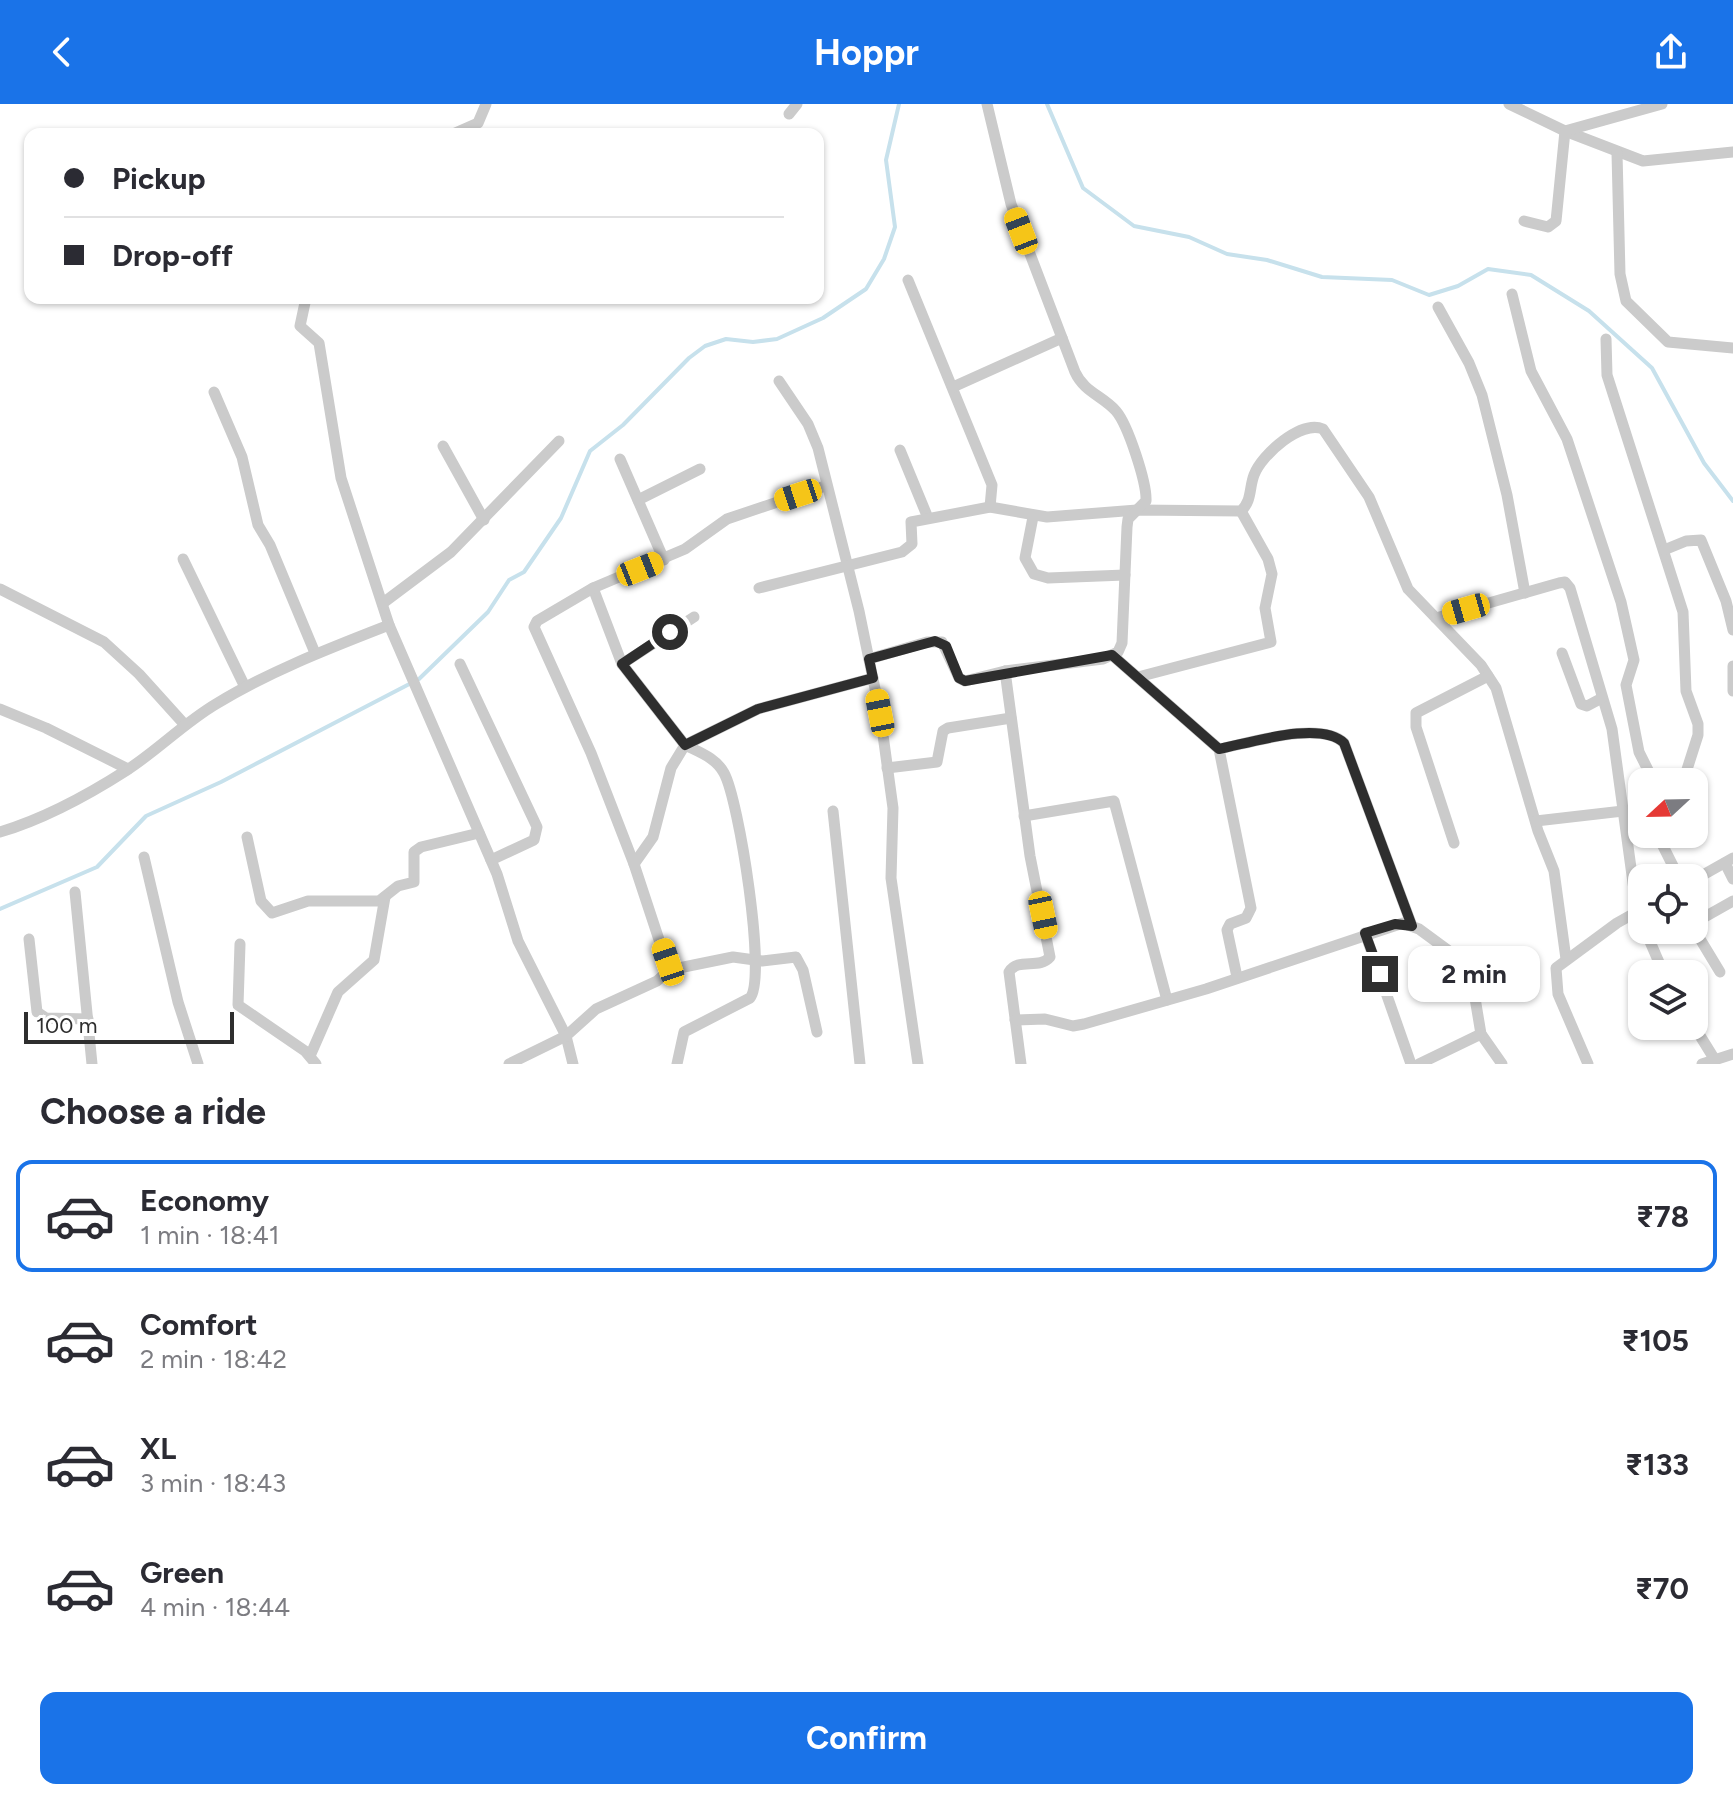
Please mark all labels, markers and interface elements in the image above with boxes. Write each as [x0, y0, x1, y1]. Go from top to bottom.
icon: back [40, 30, 84, 74]
icon: share [1649, 30, 1693, 74]
text: Hoppr [814, 31, 919, 74]
text: Pickup [112, 160, 206, 197]
car [1001, 204, 1041, 258]
text: Drop-off [112, 237, 233, 274]
car [771, 476, 825, 514]
car [613, 549, 667, 589]
car [1440, 591, 1492, 627]
route start [652, 614, 688, 650]
car [864, 687, 896, 739]
north arrow [1628, 768, 1708, 848]
map controls [1628, 768, 1708, 1040]
button: locate [1628, 864, 1708, 944]
car [1026, 889, 1060, 941]
car [649, 935, 687, 989]
callout: 2 min [1408, 946, 1540, 1002]
route end [1362, 956, 1398, 992]
text: 2 min [1441, 958, 1507, 990]
button: layers [1628, 960, 1708, 1040]
scale bar [24, 1008, 234, 1044]
text: 100 m [36, 1012, 97, 1039]
text: Choose a ride [40, 1090, 266, 1133]
icon: car [44, 1180, 116, 1252]
text: Economy [140, 1182, 269, 1219]
text: ₹78 [1636, 1198, 1689, 1235]
text: 1 min · 18:41 [140, 1219, 279, 1251]
icon: car [44, 1304, 116, 1376]
text: Comfort [140, 1306, 258, 1343]
text: ₹105 [1621, 1322, 1689, 1359]
text: 2 min · 18:42 [140, 1343, 287, 1375]
icon: car [44, 1428, 116, 1500]
text: XL [140, 1430, 176, 1467]
text: ₹133 [1625, 1446, 1689, 1483]
text: 3 min · 18:43 [140, 1467, 286, 1499]
icon: car [44, 1552, 116, 1624]
text: Green [140, 1554, 224, 1591]
text: ₹70 [1635, 1570, 1689, 1607]
text: 4 min · 18:44 [140, 1591, 290, 1623]
button: Confirm [40, 1692, 1693, 1784]

